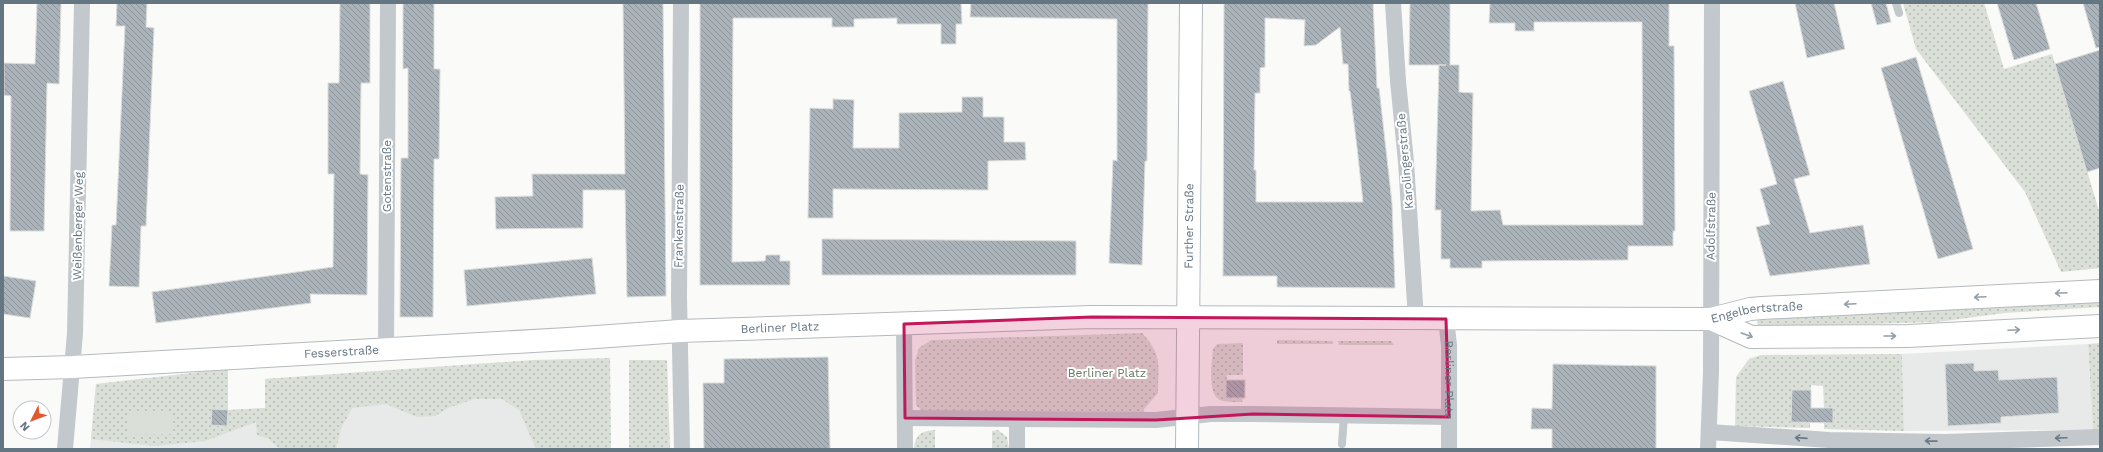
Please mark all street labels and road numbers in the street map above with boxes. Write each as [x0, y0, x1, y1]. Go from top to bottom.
street label: Karolingerstraße [1394, 113, 1416, 209]
street label: Gotenstraße [380, 140, 394, 212]
street label: Weißenberger Weg [70, 171, 86, 280]
street label: Further Straße [1182, 183, 1196, 269]
street label: Frankenstraße [671, 184, 687, 268]
street label: Adolfstraße [1703, 192, 1719, 260]
street label: Engelbertstraße [1709, 299, 1803, 326]
street label: Berliner Platz [740, 319, 819, 336]
street label: Berliner Platz [1442, 340, 1456, 419]
street label: Fesserstraße [304, 343, 379, 361]

